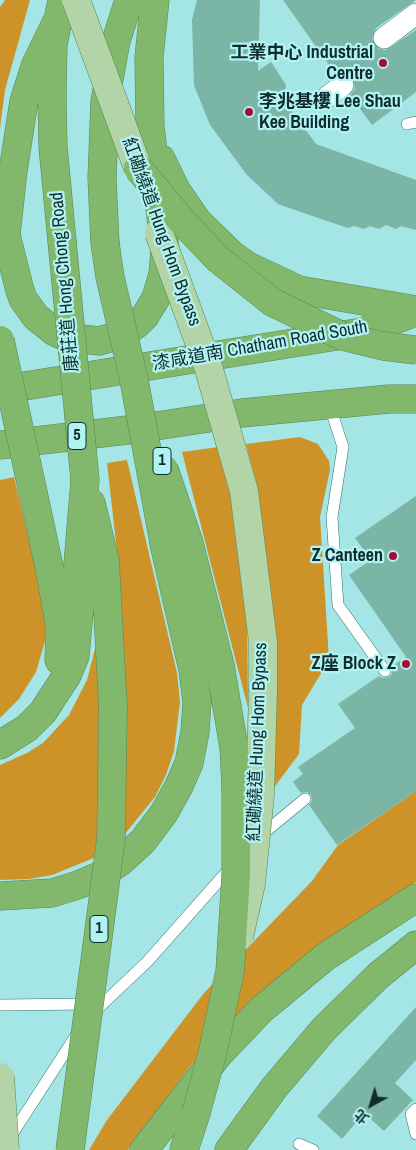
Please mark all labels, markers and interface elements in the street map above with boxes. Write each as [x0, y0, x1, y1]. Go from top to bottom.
place label: 工業中心 Industrial Centre [230, 42, 373, 84]
marker: 工業中心 Industrial Centre [377, 57, 389, 69]
place label: 李兆基樓 Lee Shau Kee Building [259, 91, 401, 134]
marker: 李兆基樓 Lee Shau Kee Building [243, 106, 255, 118]
street label: 紅磡繞道 Hung Hom Bypass [117, 135, 205, 329]
street label: 康莊道 Hong Chong Road [46, 191, 84, 373]
street label: 漆咸道南 Chatham Road South [151, 316, 369, 376]
road number: 5 [68, 422, 86, 450]
road number: 1 [153, 448, 171, 474]
place label: Z Canteen [312, 545, 383, 567]
marker: Z Canteen [387, 550, 399, 562]
street label: 紅磡繞道 Hung Hom Bypass [244, 642, 272, 842]
place label: Z座 Block Z [312, 653, 396, 675]
marker: Z座 Block Z [400, 658, 412, 670]
road number: 1 [90, 916, 108, 942]
north arrow [346, 1080, 396, 1130]
text: 北 [350, 1105, 373, 1128]

